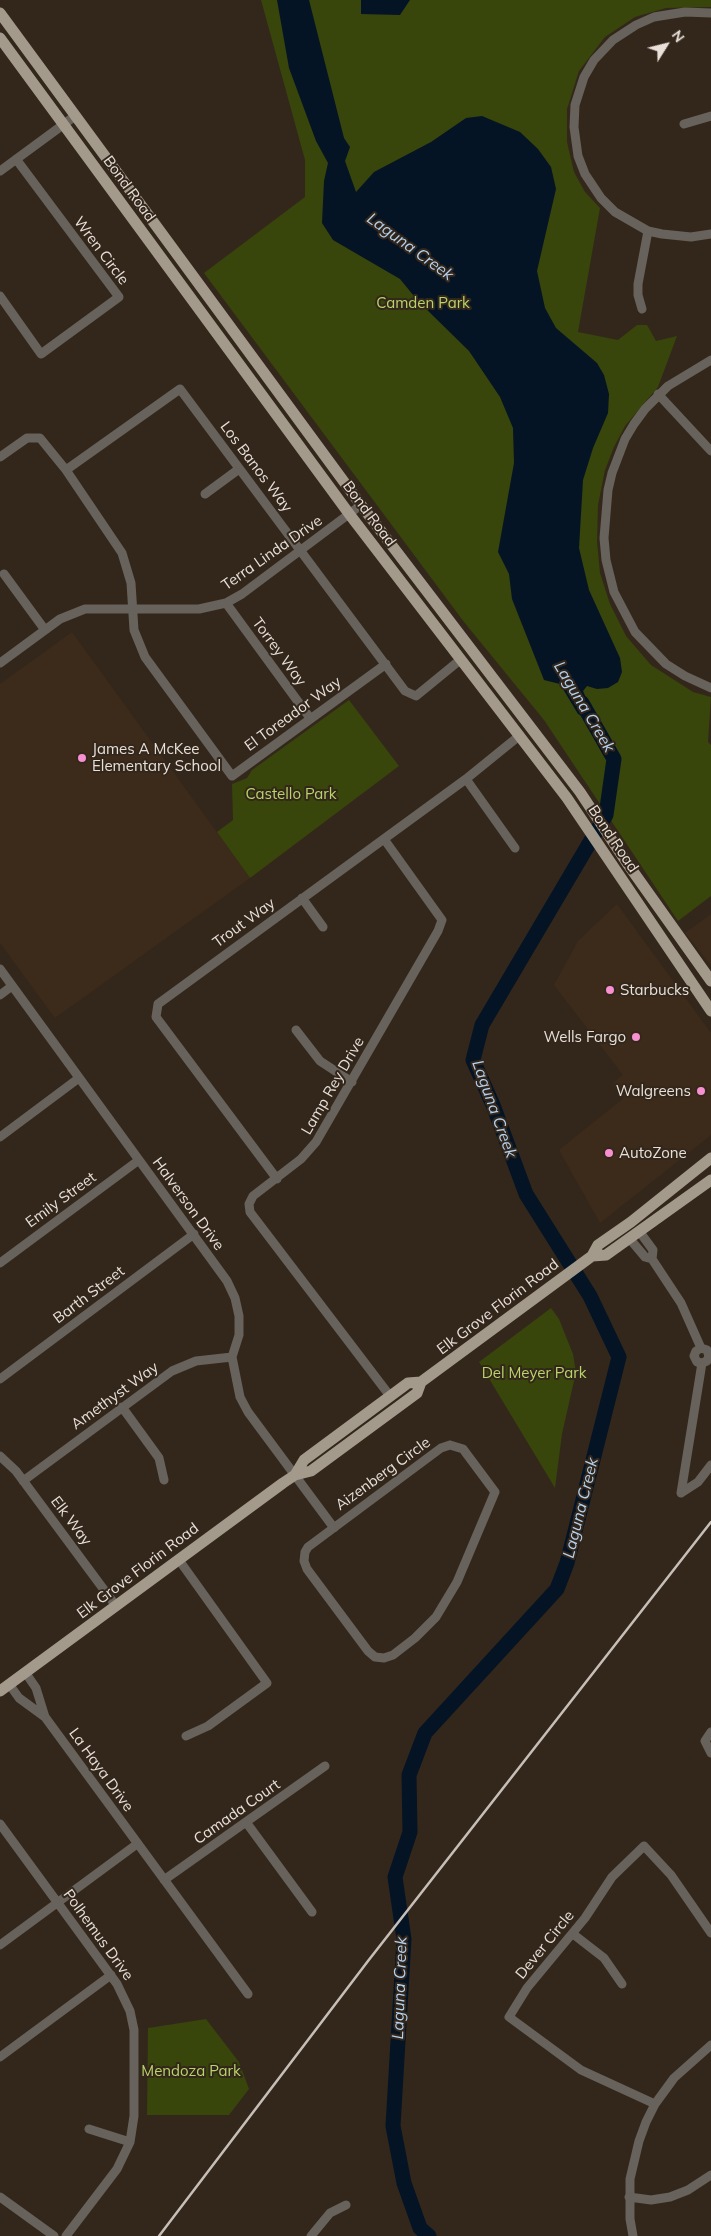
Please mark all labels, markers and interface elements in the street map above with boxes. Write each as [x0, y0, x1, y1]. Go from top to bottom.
north arrow [641, 20, 691, 70]
text: N [668, 27, 689, 46]
street label: Bond Road [99, 152, 159, 226]
water label: Laguna Creek [363, 209, 457, 285]
street label: Wren Circle [70, 213, 132, 289]
park label: Camden Park [376, 294, 470, 312]
street label: Los Banos Way [216, 418, 296, 516]
street label: Bond Road [339, 478, 399, 550]
street label: Terra Linda Drive [218, 512, 326, 594]
street label: Torrey Way [248, 614, 310, 690]
water label: Laguna Creek [549, 658, 619, 756]
street label: El Toreador Way [241, 673, 345, 755]
place label: James A McKee Elementary School [92, 740, 221, 775]
marker: James A McKee Elementary School [76, 752, 88, 764]
park label: Castello Park [246, 785, 336, 803]
street label: Bond Road [584, 802, 642, 876]
street label: Trout Way [209, 894, 279, 952]
place label: Starbucks [620, 981, 689, 999]
marker: Starbucks [604, 984, 616, 996]
place label: Wells Fargo [543, 1028, 626, 1046]
marker: Wells Fargo [630, 1031, 642, 1043]
street label: Lamp Rey Drive [298, 1034, 368, 1138]
water label: Laguna Creek [467, 1057, 521, 1161]
place label: Walgreens [616, 1082, 691, 1100]
marker: Walgreens [695, 1085, 707, 1097]
place label: AutoZone [619, 1144, 687, 1162]
marker: AutoZone [603, 1147, 615, 1159]
street label: Halverson Drive [148, 1154, 228, 1254]
street label: Emily Street [22, 1168, 100, 1232]
street label: Elk Grove Florin Road [434, 1255, 562, 1359]
street label: Barth Street [50, 1262, 128, 1328]
street label: Amethyst Way [68, 1358, 162, 1434]
park label: Del Meyer Park [482, 1364, 586, 1382]
street label: Aizenberg Circle [332, 1434, 434, 1514]
water label: Laguna Creek [559, 1456, 603, 1560]
street label: Elk Way [47, 1493, 95, 1549]
street label: Elk Grove Florin Road [74, 1519, 202, 1623]
street label: La Haya Drive [65, 1725, 137, 1815]
street label: Camada Court [190, 1776, 284, 1848]
street label: Polhemus Drive [59, 1886, 137, 1984]
street label: Dever Circle [512, 1907, 578, 1983]
water label: Laguna Creek [389, 1936, 411, 2040]
park label: Mendoza Park [141, 2062, 241, 2080]

